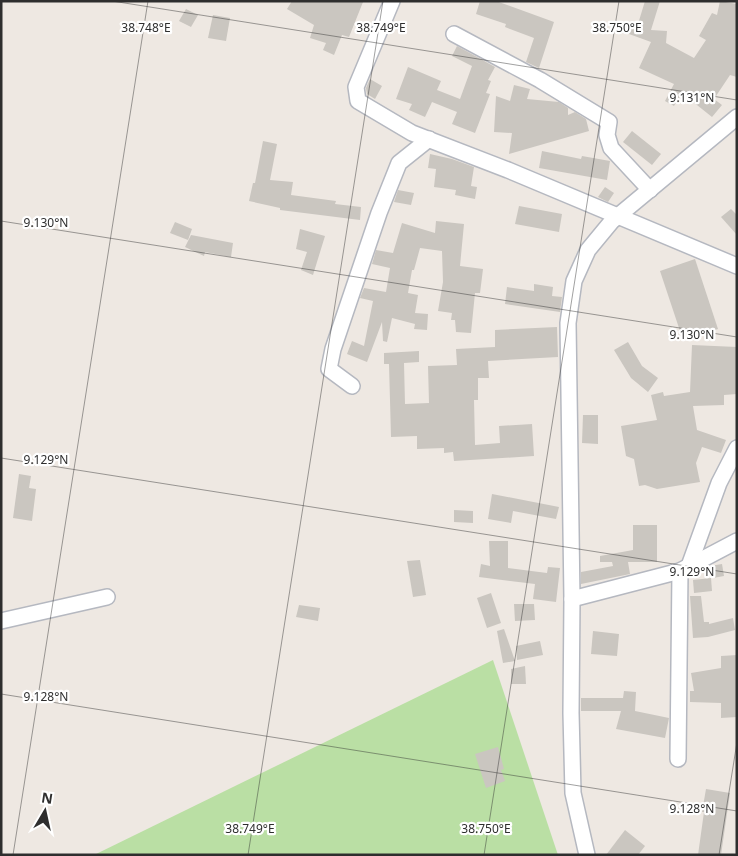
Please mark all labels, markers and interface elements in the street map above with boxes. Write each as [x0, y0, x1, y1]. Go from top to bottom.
text: 38.748°E [121, 19, 171, 36]
text: 38.749°E [356, 19, 406, 36]
text: 38.750°E [592, 19, 642, 36]
text: 9.131°N [670, 89, 714, 106]
text: 9.130°N [24, 214, 68, 231]
text: 9.130°N [670, 326, 714, 343]
text: 9.129°N [24, 451, 68, 468]
text: 9.129°N [670, 563, 714, 580]
text: 9.128°N [24, 688, 68, 705]
north arrow [20, 786, 70, 836]
text: N [40, 787, 54, 808]
text: 9.128°N [670, 800, 714, 817]
text: 38.749°E [225, 820, 275, 837]
text: 38.750°E [461, 820, 511, 837]

